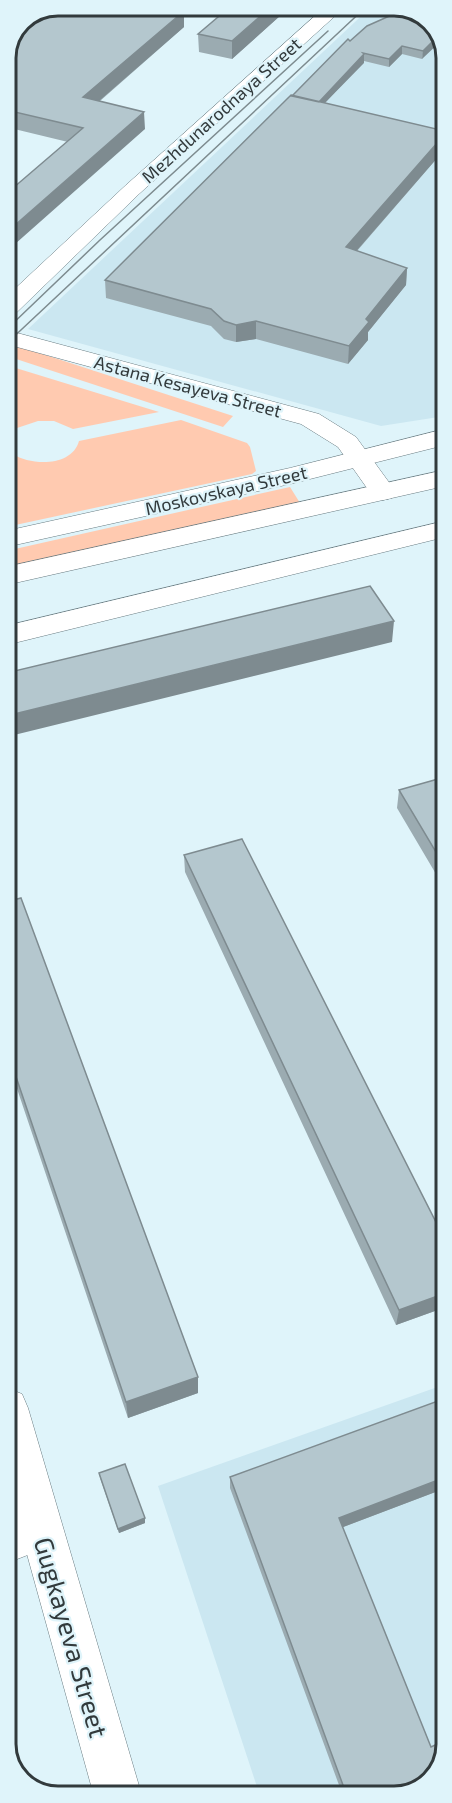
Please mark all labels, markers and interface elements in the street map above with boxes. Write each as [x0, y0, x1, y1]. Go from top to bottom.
street label: Mezhdunarodnaya Street [137, 32, 305, 188]
street label: Astana Kesayeva Street [92, 350, 284, 422]
street label: Moskovskaya Street [143, 461, 309, 519]
street label: Gugkayeva Street [29, 1533, 115, 1741]

